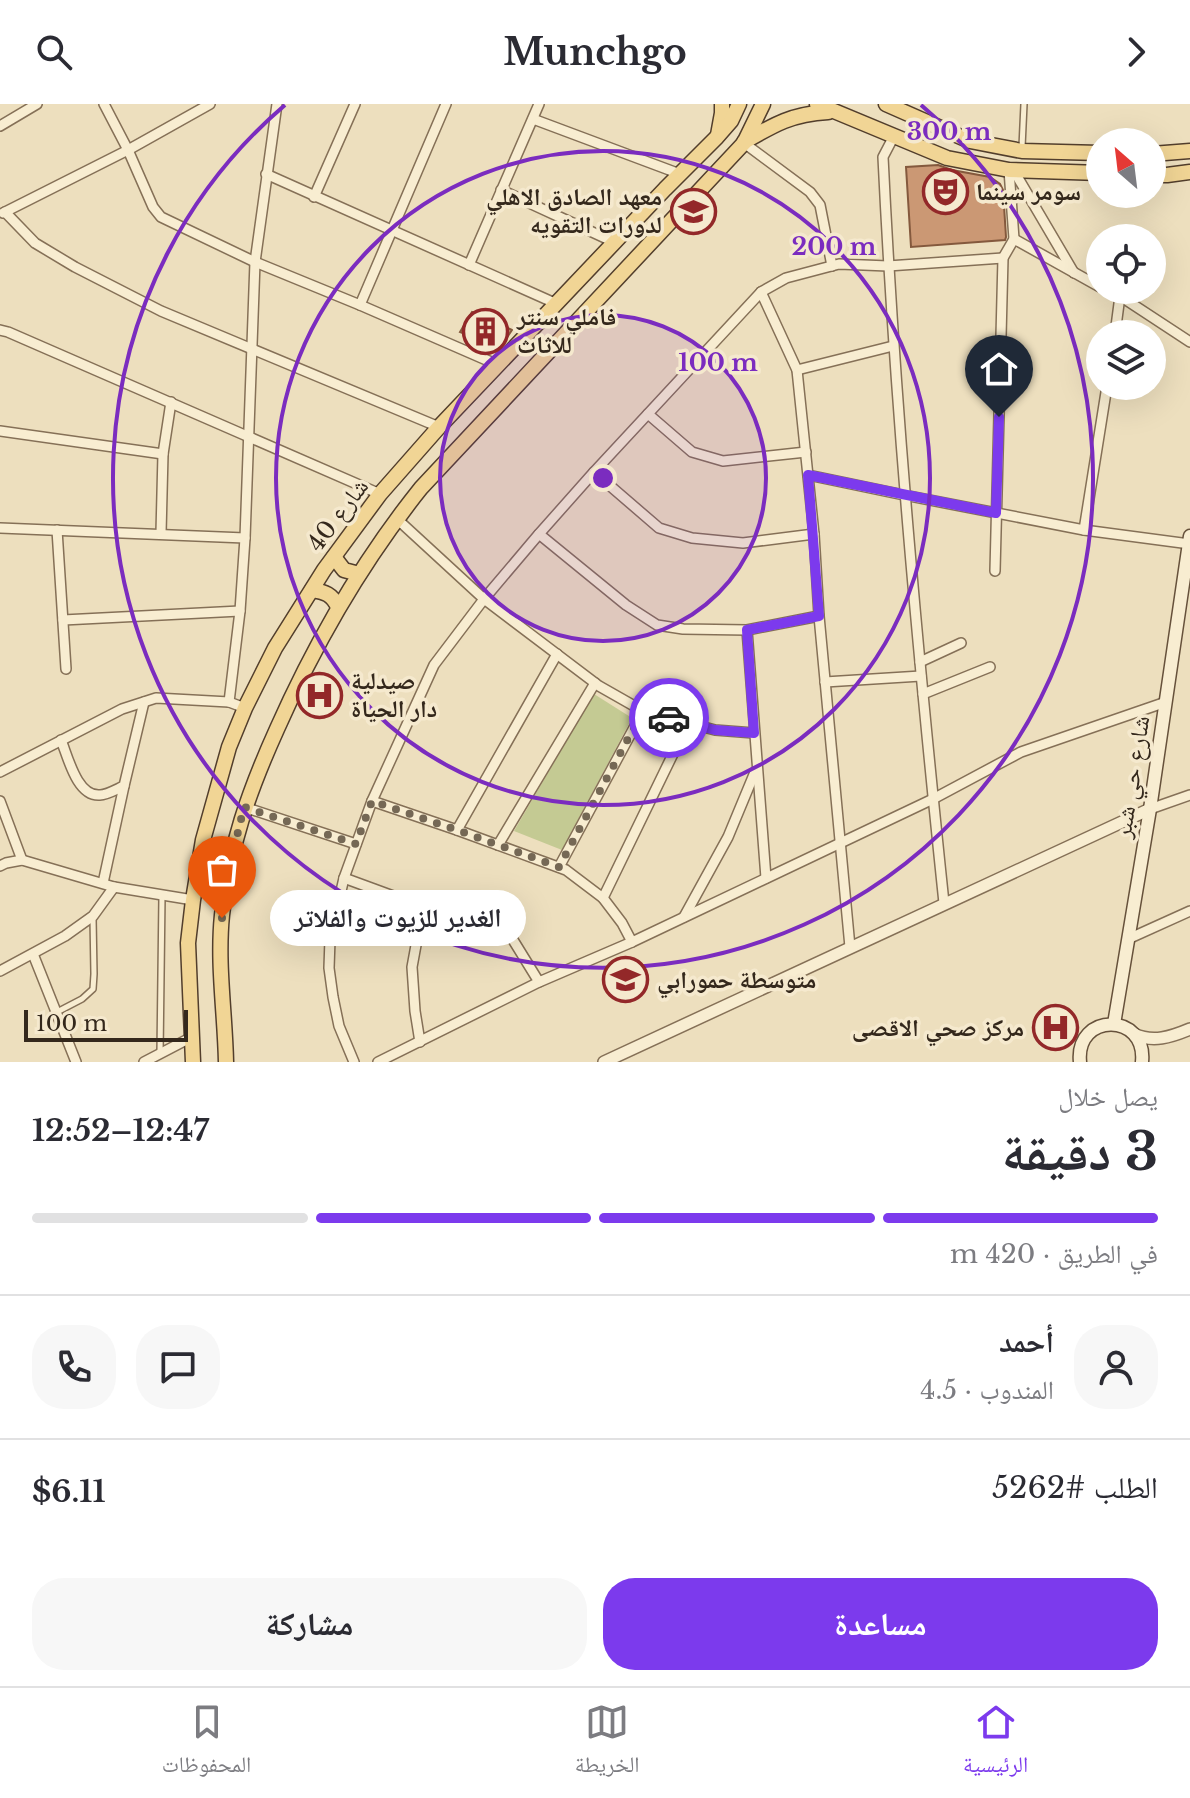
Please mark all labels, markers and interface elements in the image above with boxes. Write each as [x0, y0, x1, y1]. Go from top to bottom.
icon: search [32, 30, 76, 74]
text: Munchgo [503, 30, 687, 75]
icon: forward [1114, 30, 1158, 74]
text: 300 m [907, 117, 992, 146]
north arrow [1086, 128, 1166, 208]
map controls [1086, 128, 1166, 400]
theatre icon: سومر سينما [921, 168, 969, 216]
place label: سومر سينما [976, 177, 1081, 206]
place label: معهد الصادق الاهلي لدورات التقويه [486, 182, 662, 239]
school or university icon: معهد الصادق الاهلي لدورات التقويه [669, 187, 717, 235]
button: locate [1086, 224, 1166, 304]
text: 200 m [792, 232, 877, 261]
place label: فاملي سنتر للاثاث [516, 302, 616, 359]
building icon: فاملي سنتر للاثاث [462, 307, 510, 355]
button: layers [1086, 320, 1166, 400]
pin [965, 335, 1033, 417]
icon: home [977, 347, 1021, 391]
text: 100 m [678, 348, 758, 377]
centre of rings [589, 464, 617, 492]
street label: شارع 40 [301, 473, 375, 557]
place label: صيدلية دار الحياة [351, 666, 437, 723]
hospital icon: صيدلية دار الحياة [296, 671, 344, 719]
courier [629, 678, 709, 758]
icon: car [647, 696, 691, 740]
street label: شارع حي شبر [1107, 714, 1161, 842]
pin [188, 836, 256, 918]
icon: bag [200, 848, 244, 892]
callout: الغدير للزيوت والفلاتر [270, 890, 526, 946]
text: الغدير للزيوت والفلاتر [294, 902, 502, 934]
school or university icon: متوسطة حمورابي [602, 956, 650, 1004]
place label: متوسطة حمورابي [657, 965, 816, 999]
hospital icon: مركز صحي الاقصى [1031, 1004, 1079, 1052]
scale bar [24, 1006, 188, 1042]
text: 100 m [36, 1010, 107, 1037]
place label: مركز صحي الاقصى [852, 1013, 1024, 1047]
text: يصل خلال [1058, 1081, 1158, 1113]
text: 12:47–12:52 [32, 1112, 209, 1149]
text: 3 دقيقة [1002, 1120, 1158, 1184]
text: في الطريق · 420 m [950, 1238, 1158, 1270]
text: أحمد [999, 1323, 1054, 1360]
button: phone [32, 1325, 116, 1409]
button: chat [136, 1325, 220, 1409]
button: person [1074, 1325, 1158, 1409]
text: المندوب · 4.5 [920, 1374, 1054, 1406]
text: الطلب #5262 [992, 1469, 1158, 1506]
text: $6.11 [32, 1473, 106, 1510]
button: مشاركة [32, 1578, 587, 1670]
button: مساعدة [603, 1578, 1158, 1670]
tab: المحفوظات [162, 1700, 251, 1786]
tab: الخريطة [575, 1700, 640, 1786]
tab: الرئيسية [963, 1700, 1028, 1786]

